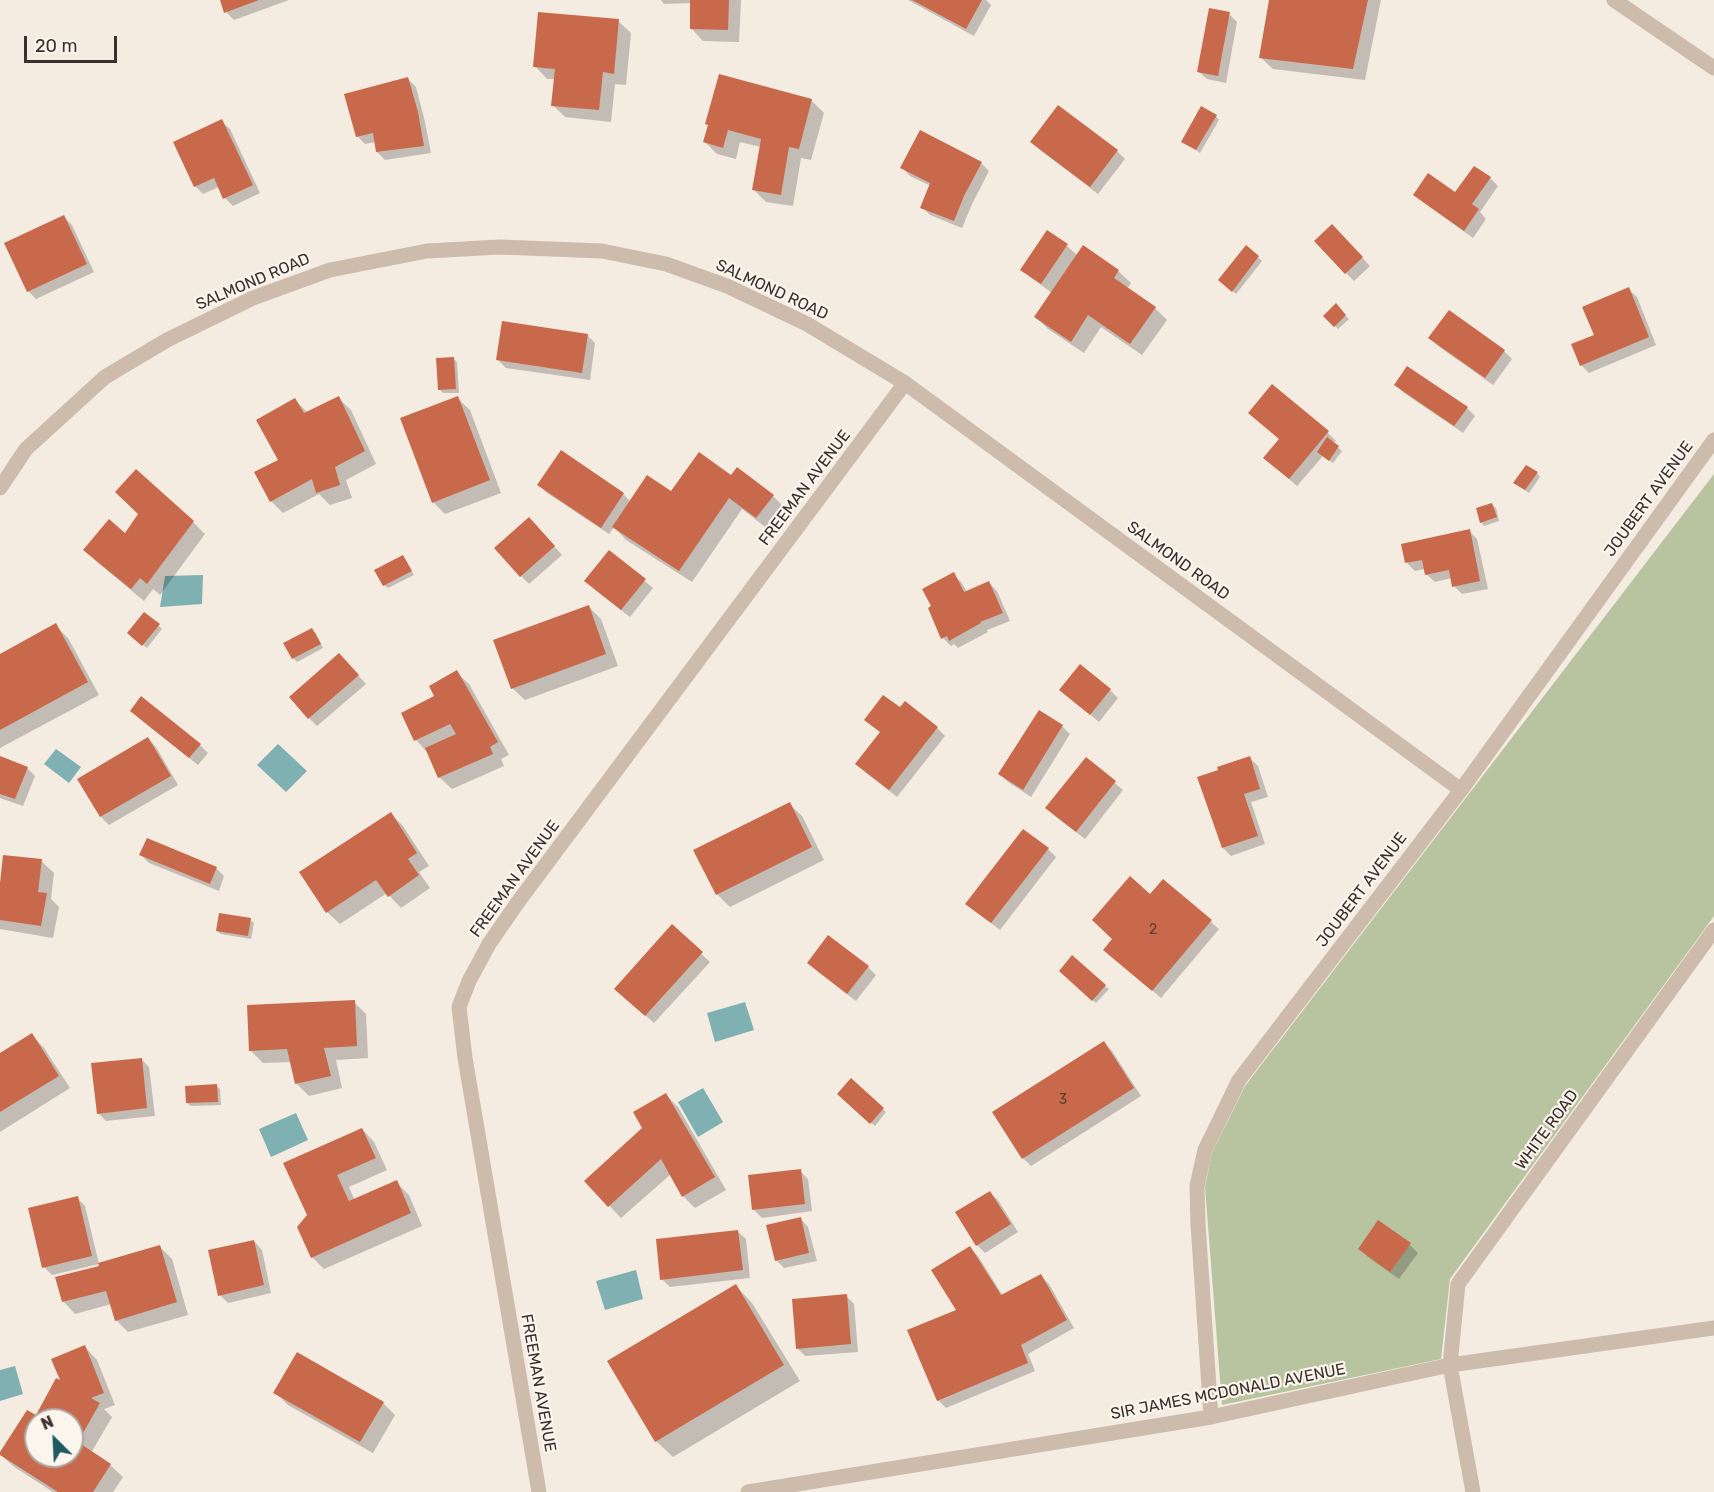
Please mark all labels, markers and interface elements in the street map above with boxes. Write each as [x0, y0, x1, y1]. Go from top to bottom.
scale bar [27, 24, 120, 62]
text: 20 m [35, 35, 77, 57]
street label: SALMOND ROAD [193, 249, 313, 315]
street label: SALMOND ROAD [713, 256, 831, 324]
street label: FREEMAN AVENUE [755, 426, 855, 550]
street label: JOUBERT AVENUE [1601, 437, 1697, 561]
street label: SALMOND ROAD [1123, 517, 1233, 605]
street label: FREEMAN AVENUE [466, 817, 564, 941]
street label: JOUBERT AVENUE [1313, 829, 1411, 951]
house number: 2 [1149, 922, 1157, 938]
street label: WHITE ROAD [1512, 1086, 1582, 1174]
house number: 3 [1059, 1092, 1067, 1108]
street label: FREEMAN AVENUE [516, 1312, 560, 1454]
street label: SIR JAMES MCDONALD AVENUE [1109, 1360, 1347, 1424]
north arrow [24, 1408, 84, 1468]
text: N [38, 1412, 56, 1434]

